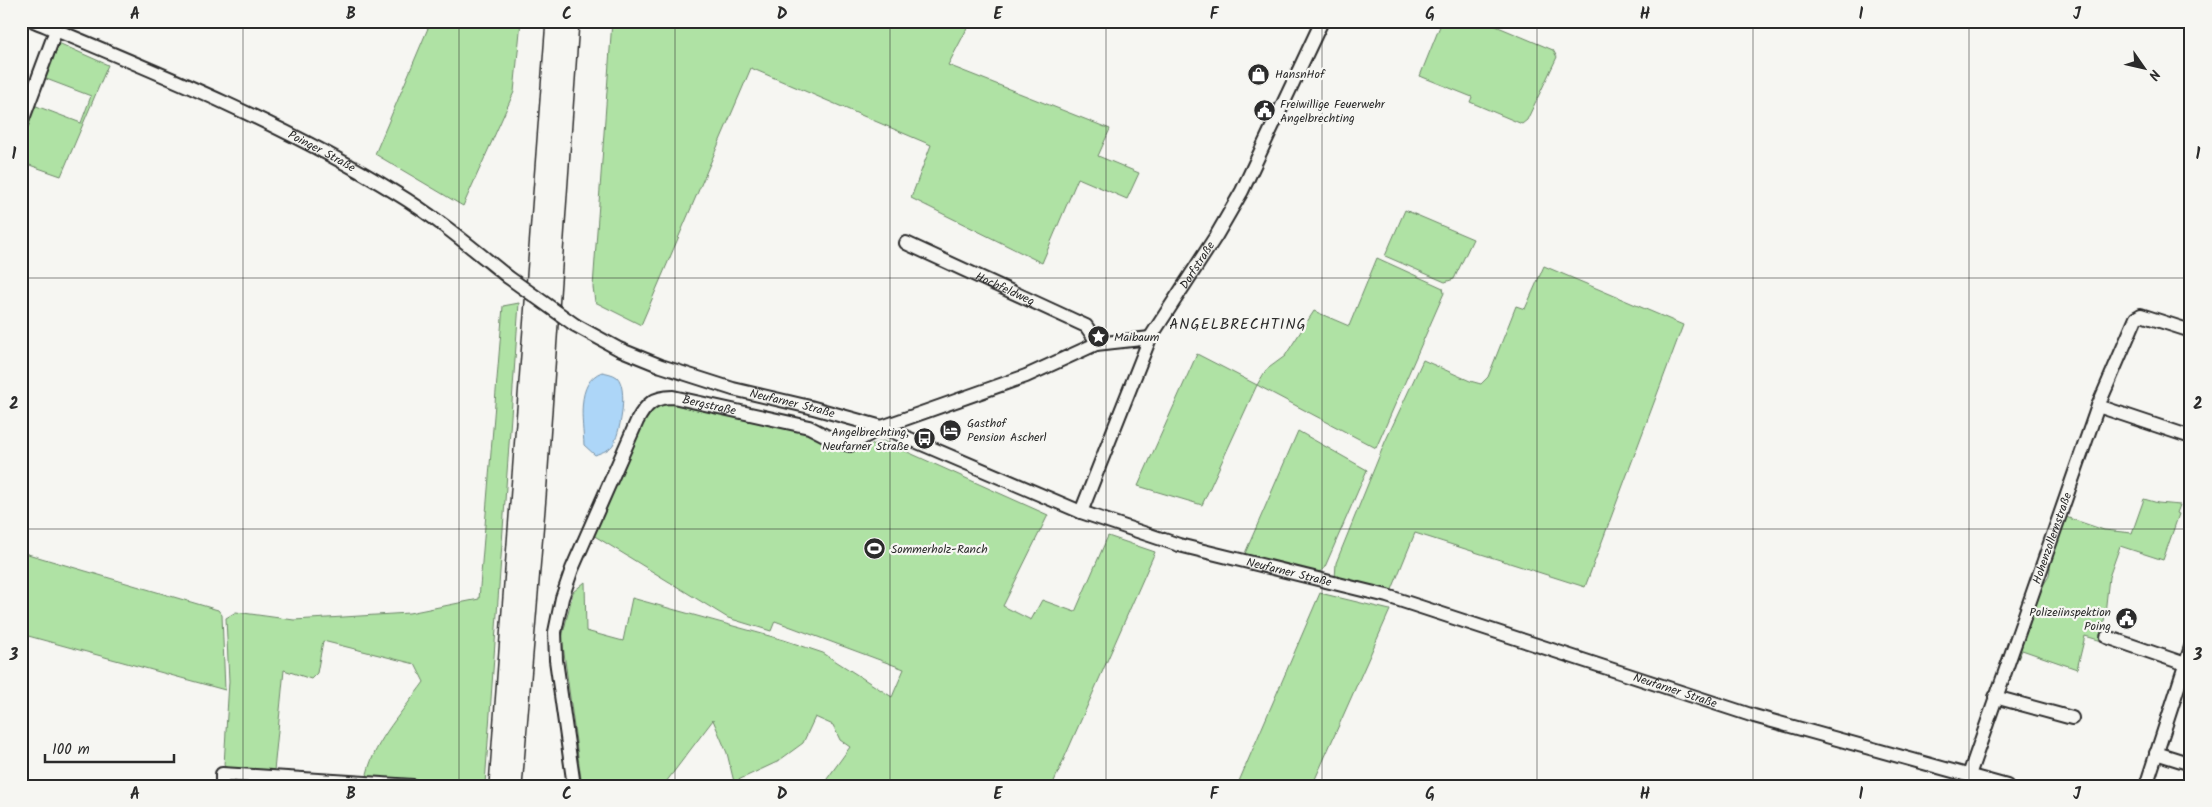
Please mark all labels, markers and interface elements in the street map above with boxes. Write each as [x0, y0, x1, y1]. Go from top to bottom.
text: A [130, 2, 140, 27]
text: B [346, 2, 356, 27]
text: C [562, 2, 572, 27]
text: D [777, 2, 788, 27]
text: E [994, 2, 1004, 27]
text: F [1210, 2, 1220, 27]
text: G [1425, 2, 1435, 27]
text: H [1640, 2, 1650, 27]
text: I [1859, 2, 1864, 27]
text: J [2073, 2, 2082, 27]
north arrow [2120, 42, 2170, 92]
shop icon: HansnHof [1247, 62, 1271, 86]
place label: HansnHof [1275, 65, 1326, 84]
text: N [2142, 65, 2166, 85]
place label: Freiwillige Feuerwehr Angelbrechting [1280, 95, 1386, 128]
public building icon: Freiwillige Feuerwehr Angelbrechting [1252, 99, 1276, 123]
street label: Poinger Straße [285, 126, 359, 178]
text: 1 [12, 142, 17, 167]
text: 1 [2196, 142, 2201, 167]
street label: Dorfstraße [1175, 237, 1220, 293]
street label: Hochfeldweg [972, 267, 1038, 311]
district label: ANGELBRECHTING [1169, 313, 1307, 337]
place icon: Maibaum [1086, 325, 1110, 349]
place label: Maibaum [1114, 328, 1160, 347]
street label: Neufarner Straße [748, 384, 838, 424]
street label: Bergstraße [681, 390, 738, 421]
text: 2 [9, 392, 19, 417]
text: 2 [2193, 392, 2203, 417]
place label: Gasthof Pension Ascherl [967, 414, 1046, 447]
hotel icon: Gasthof Pension Ascherl [939, 418, 963, 442]
place label: Angelbrechting, Neufarner Straße [822, 423, 910, 456]
bus stop icon: Angelbrechting, Neufarner Straße [913, 427, 937, 451]
street label: Hohenzollernstraße [2027, 489, 2077, 587]
sports icon: Sommerholz-Ranch [863, 537, 887, 561]
place label: Sommerholz-Ranch [891, 540, 988, 559]
street label: Neufarner Straße [1244, 553, 1334, 592]
place label: Polizeiinspektion Poing [2029, 603, 2111, 636]
public building icon: Polizeiinspektion Poing [2115, 607, 2139, 631]
text: 3 [9, 643, 19, 668]
text: 3 [2193, 643, 2203, 668]
street label: Neufarner Straße [1631, 668, 1720, 713]
scale bar [45, 732, 174, 764]
text: 100 m [52, 738, 90, 762]
text: A [130, 782, 140, 807]
text: B [346, 782, 356, 807]
text: C [562, 782, 572, 807]
text: D [777, 782, 788, 807]
text: E [994, 782, 1004, 807]
text: F [1210, 782, 1220, 807]
text: G [1425, 782, 1435, 807]
text: H [1640, 782, 1650, 807]
text: I [1859, 782, 1864, 807]
text: J [2073, 782, 2082, 807]

